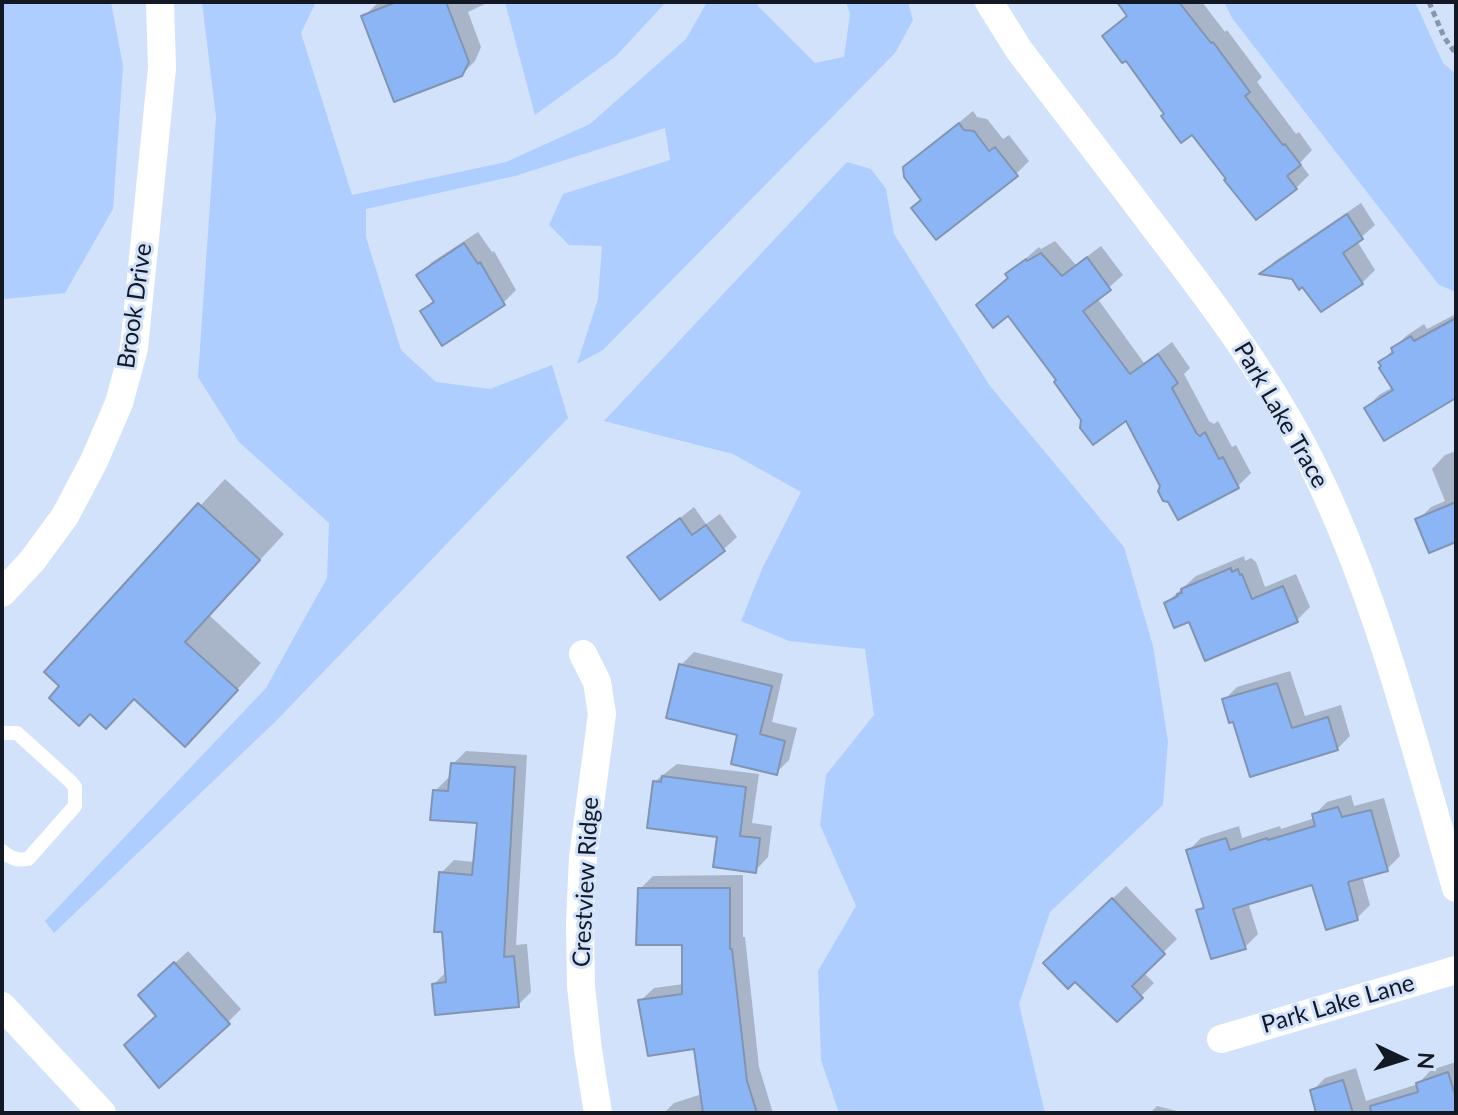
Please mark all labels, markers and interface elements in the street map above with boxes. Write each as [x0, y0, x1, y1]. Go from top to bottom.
street label: Brook Drive [112, 241, 158, 371]
street label: Park Lake Trace [1228, 337, 1334, 493]
street label: Crestview Ridge [567, 796, 605, 968]
street label: Park Lake Lane [1258, 968, 1418, 1040]
north arrow [1362, 1019, 1442, 1099]
text: N [1412, 1051, 1440, 1070]

